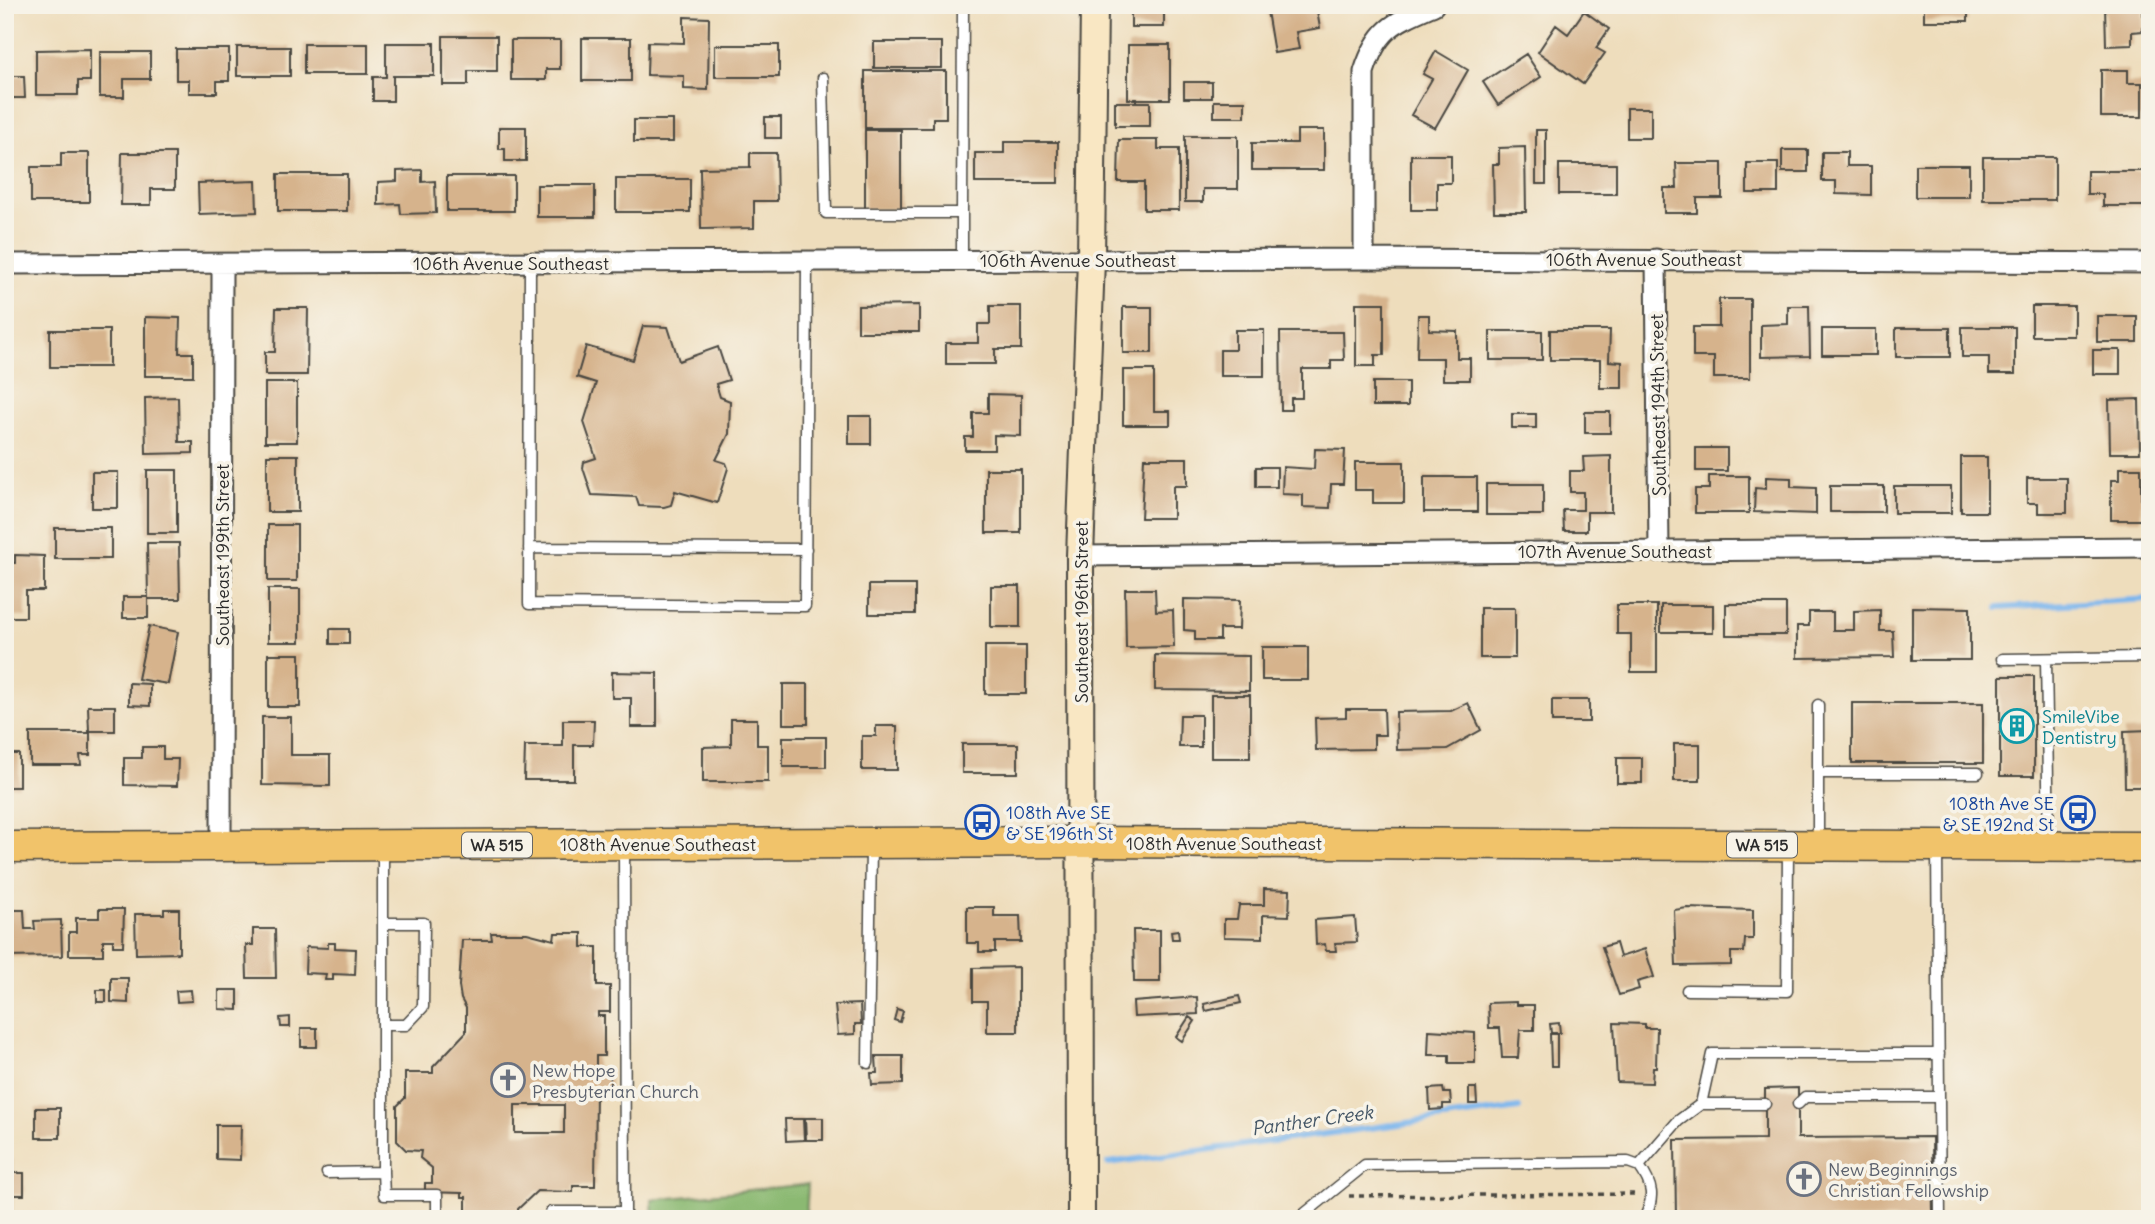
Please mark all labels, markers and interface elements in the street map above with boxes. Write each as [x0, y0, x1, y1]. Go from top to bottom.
street label: 106th Avenue Southeast [1546, 248, 1742, 271]
street label: 106th Avenue Southeast [980, 249, 1176, 272]
street label: 106th Avenue Southeast [413, 252, 609, 275]
street label: Southeast 194th Street [1645, 314, 1671, 496]
street label: Southeast 199th Street [211, 464, 234, 646]
street label: Southeast 196th Street [1070, 521, 1093, 703]
street label: 107th Avenue Southeast [1518, 540, 1712, 563]
place label: SmileVibe Dentistry [2042, 705, 2120, 749]
building icon: SmileVibe Dentistry [1998, 707, 2036, 745]
place label: 108th Ave SE & SE 192nd St [1943, 792, 2054, 836]
bus stop icon: 108th Ave SE & SE 192nd St [2059, 794, 2097, 832]
place label: 108th Ave SE & SE 196th St [1006, 801, 1113, 845]
bus stop icon: 108th Ave SE & SE 196th St [963, 803, 1001, 841]
road number: WA 515 [462, 832, 532, 858]
street label: 108th Avenue Southeast [1126, 832, 1322, 855]
road number: WA 515 [1727, 832, 1797, 858]
street label: 108th Avenue Southeast [560, 833, 756, 856]
place label: New Hope Presbyterian Church [532, 1059, 699, 1103]
church icon: New Hope Presbyterian Church [489, 1061, 527, 1099]
water label: Panther Creek [1250, 1099, 1376, 1140]
place label: New Beginnings Christian Fellowship [1828, 1158, 1989, 1202]
church icon: New Beginnings Christian Fellowship [1785, 1160, 1823, 1198]

